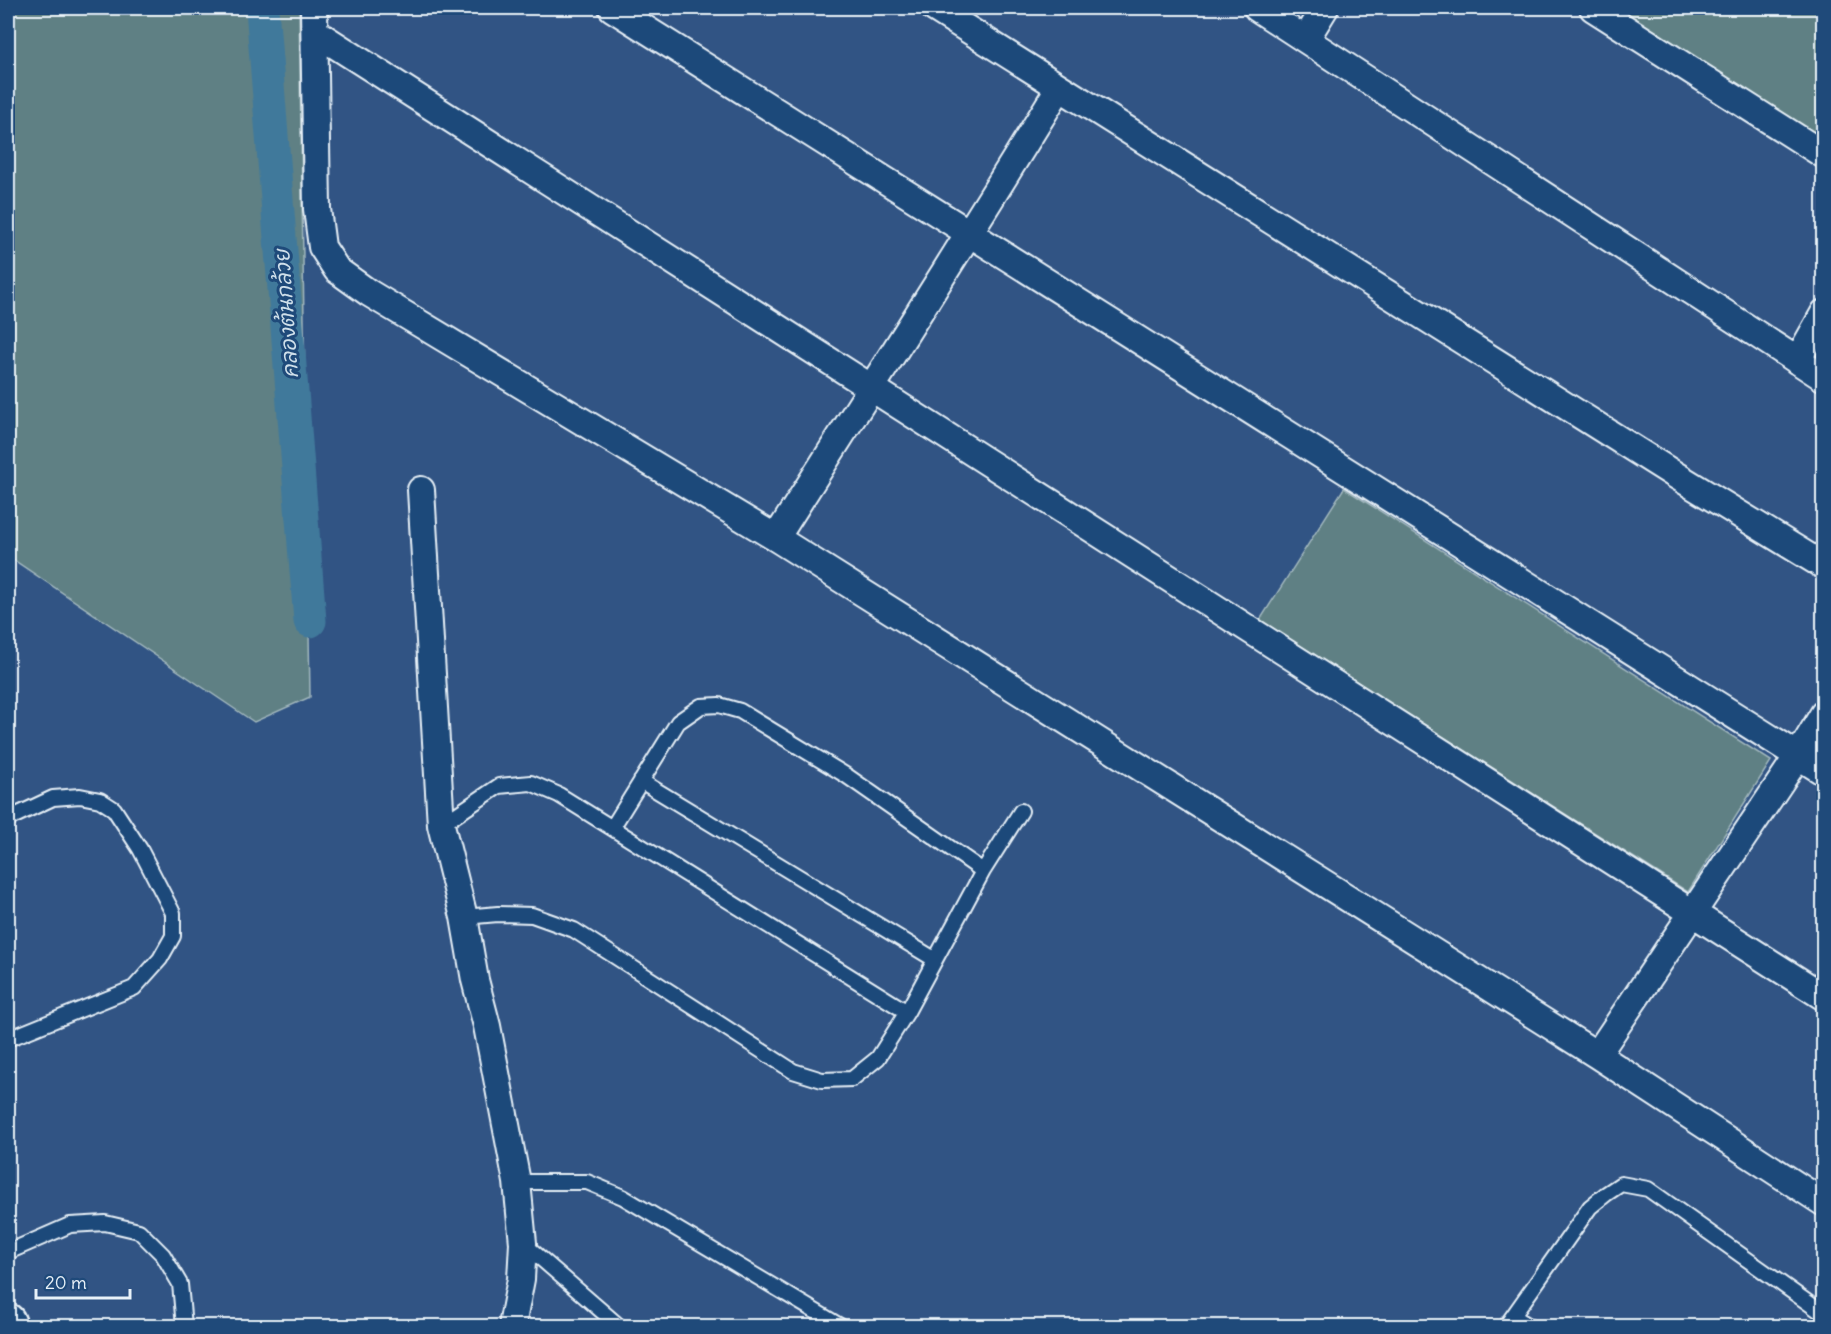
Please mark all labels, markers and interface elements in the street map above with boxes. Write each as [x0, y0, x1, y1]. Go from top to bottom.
water label: คลองต้นกล้วย [268, 247, 304, 379]
scale bar [36, 1262, 130, 1300]
text: 20 m [45, 1271, 87, 1294]

